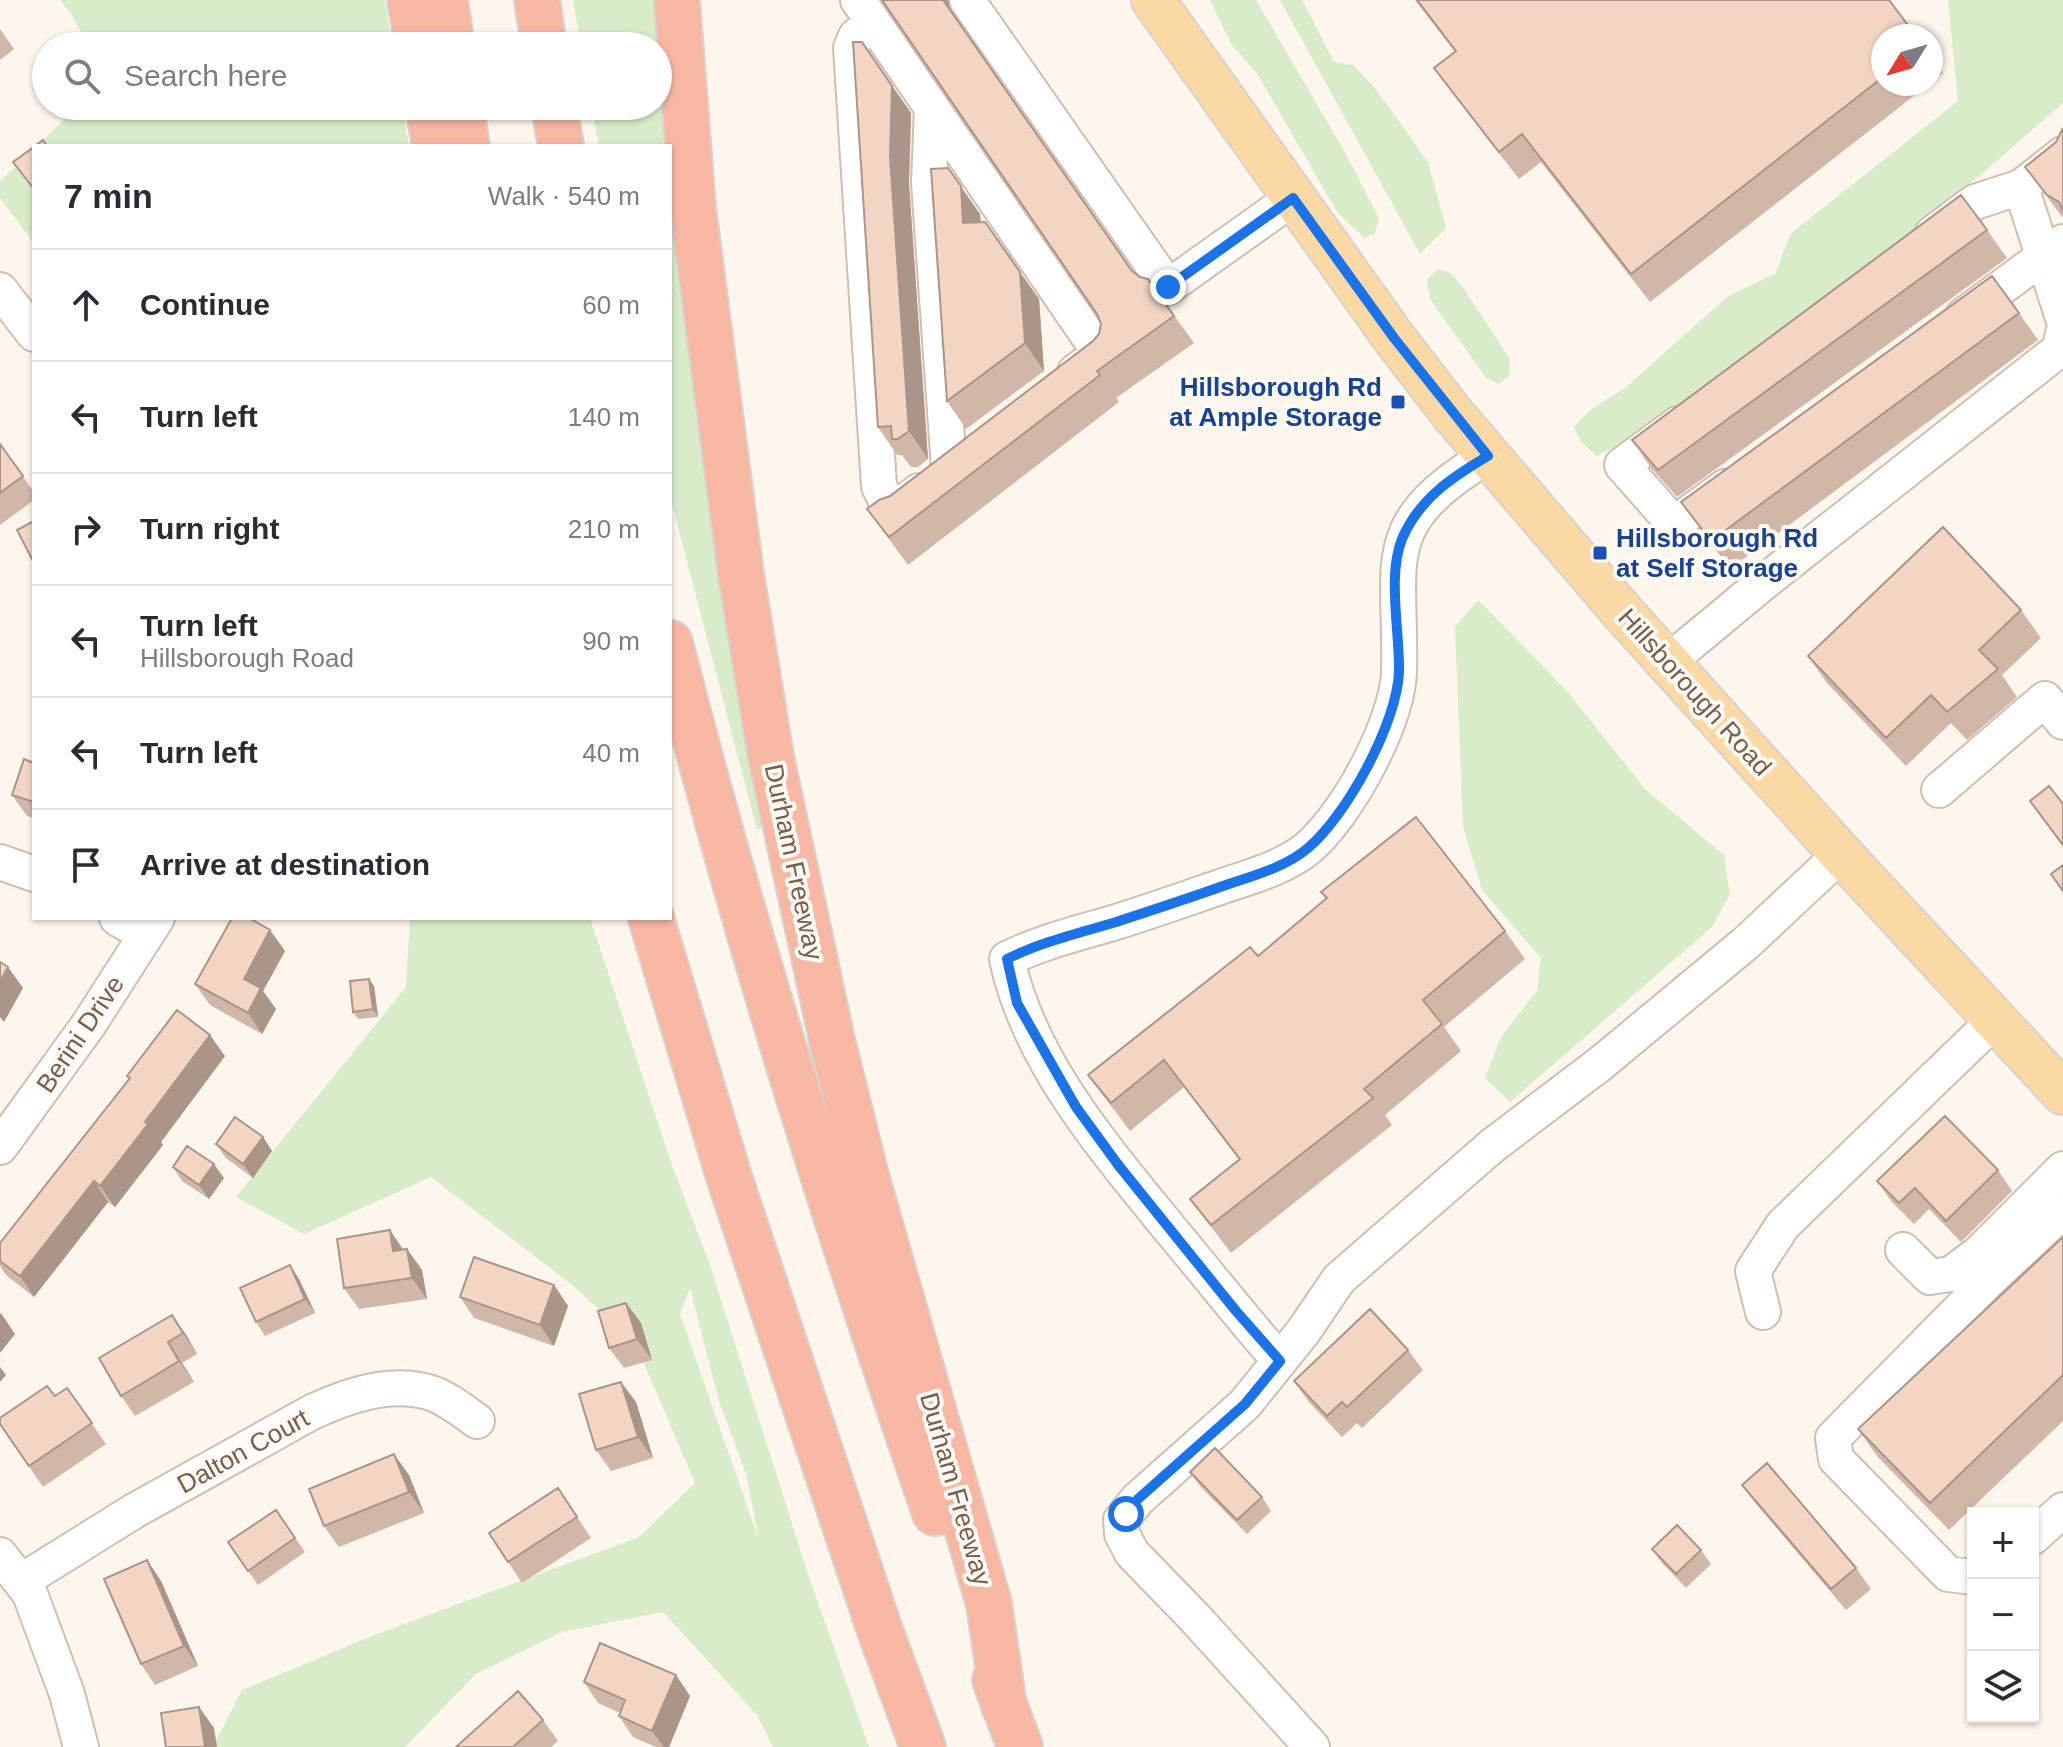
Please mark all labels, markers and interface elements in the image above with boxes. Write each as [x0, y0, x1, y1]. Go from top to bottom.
north arrow [1871, 24, 1943, 96]
search box [32, 32, 672, 120]
icon: search [60, 54, 104, 98]
text: Search here [124, 59, 287, 92]
text: 7 min [64, 177, 153, 215]
text: Walk · 540 m [488, 181, 640, 211]
route end [1150, 269, 1186, 305]
icon: ahead [64, 283, 108, 327]
text: Continue [140, 288, 270, 321]
text: 60 m [582, 290, 640, 320]
place label: Hillsborough Rd at Ample Storage [1169, 372, 1382, 432]
marker: Hillsborough Rd at Ample Storage [1389, 393, 1407, 411]
icon: left [64, 395, 108, 439]
text: Turn left [140, 400, 258, 433]
text: 140 m [568, 402, 640, 432]
icon: right [64, 507, 108, 551]
text: Turn right [140, 512, 279, 545]
text: 210 m [568, 514, 640, 544]
place label: Hillsborough Rd at Self Storage [1616, 523, 1818, 583]
marker: Hillsborough Rd at Self Storage [1591, 544, 1609, 562]
street label: Hillsborough Road [1612, 602, 1778, 782]
text: Turn left [140, 609, 258, 642]
icon: left [64, 619, 108, 663]
text: 90 m [582, 626, 640, 656]
text: Hillsborough Road [140, 643, 354, 673]
icon: left [64, 731, 108, 775]
text: Turn left [140, 736, 258, 769]
text: 40 m [582, 738, 640, 768]
street label: Durham Freeway [759, 761, 829, 963]
icon: arrive [64, 843, 108, 887]
text: Arrive at destination [140, 848, 430, 881]
street label: Berini Drive [30, 970, 130, 1098]
street label: Durham Freeway [914, 1389, 998, 1589]
street label: Dalton Court [172, 1402, 315, 1500]
route start [1108, 1496, 1144, 1532]
map controls [1967, 1507, 2039, 1723]
button: + [1967, 1507, 2039, 1579]
button: − [1967, 1579, 2039, 1651]
button: layers [1967, 1651, 2039, 1723]

